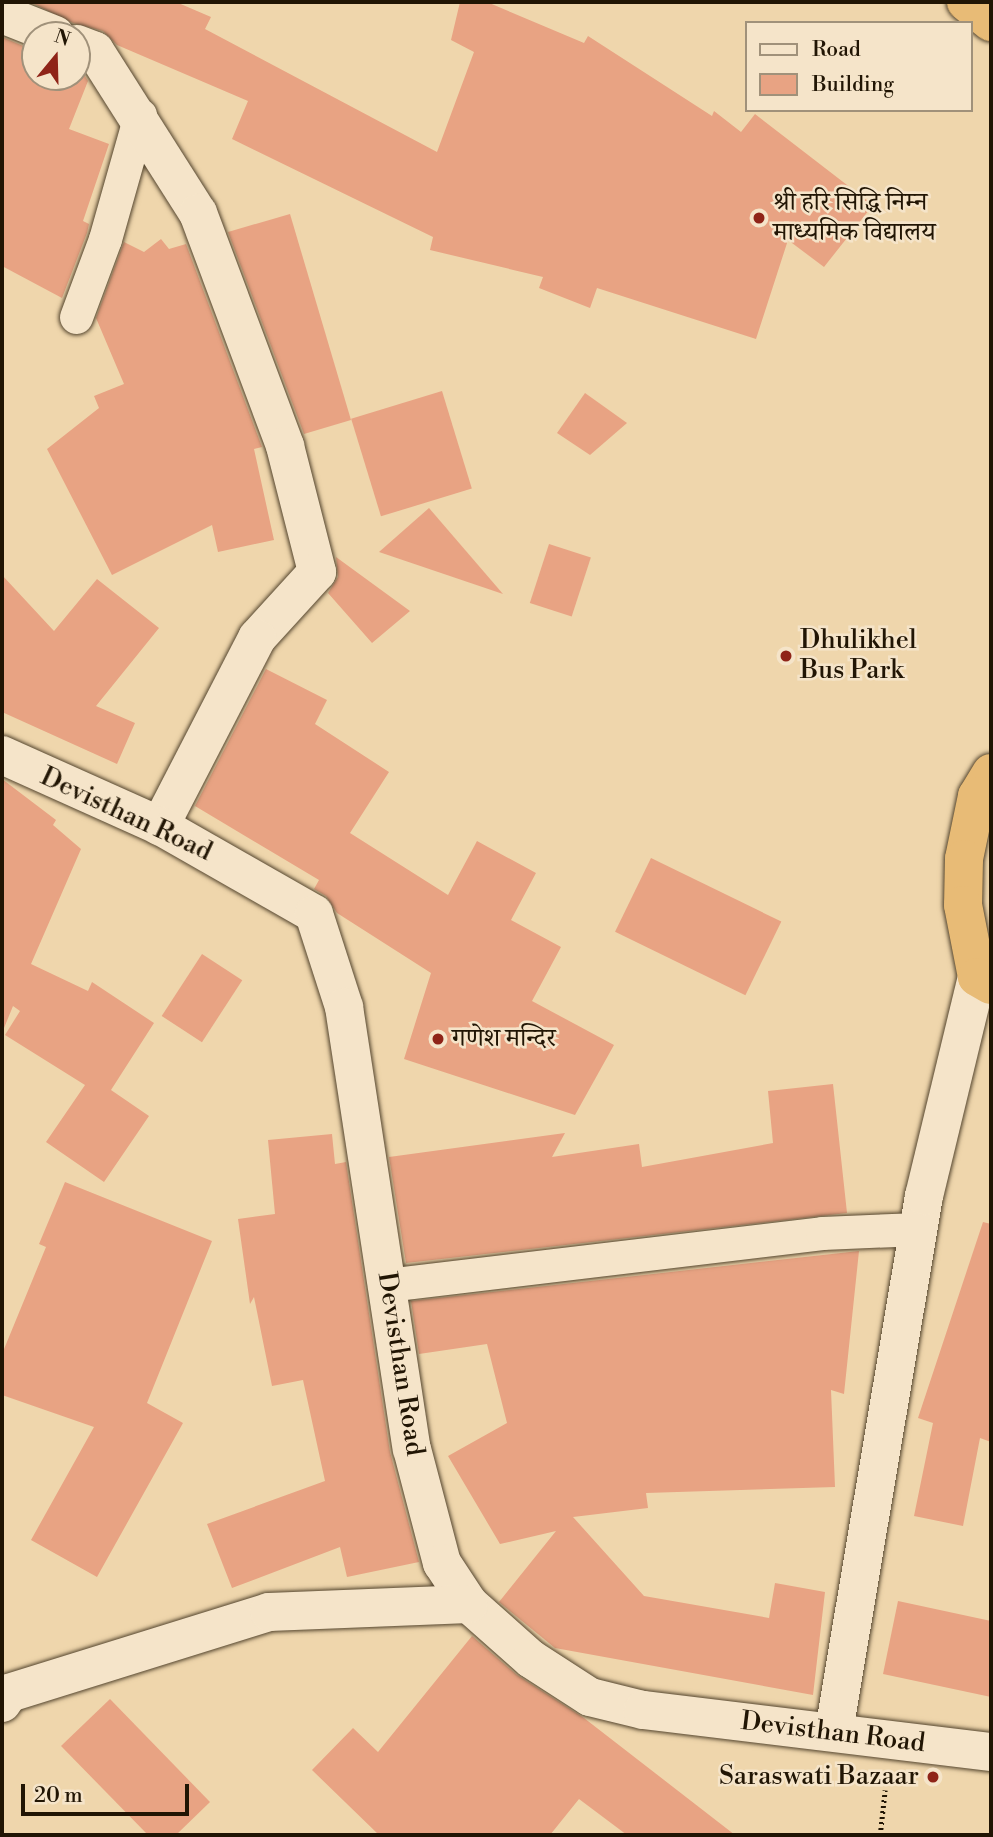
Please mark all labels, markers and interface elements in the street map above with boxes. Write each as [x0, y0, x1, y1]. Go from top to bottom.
north arrow [21, 21, 91, 91]
legend [744, 21, 972, 112]
text: N [51, 24, 73, 52]
text: Road [812, 37, 861, 63]
text: Building [812, 72, 894, 98]
place label: श्री हरि सिद्धि निम्न माध्यमिक विद्यालय [773, 187, 936, 248]
marker: श्री हरि सिद्धि निम्न माध्यमिक विद्यालय [751, 210, 767, 226]
place label: Dhulikhel Bus Park [800, 625, 917, 686]
marker: Dhulikhel Bus Park [778, 648, 794, 664]
street label: Devisthan Road [35, 762, 217, 868]
place label: गणेश मन्दिर [452, 1023, 556, 1055]
marker: गणेश मन्दिर [430, 1031, 446, 1047]
street label: Devisthan Road [370, 1270, 430, 1458]
street label: Devisthan Road [739, 1706, 927, 1760]
place label: Saraswati Bazaar [719, 1761, 919, 1793]
marker: Saraswati Bazaar [925, 1769, 941, 1785]
scale bar [24, 1770, 192, 1814]
text: 20 m [34, 1783, 83, 1809]

